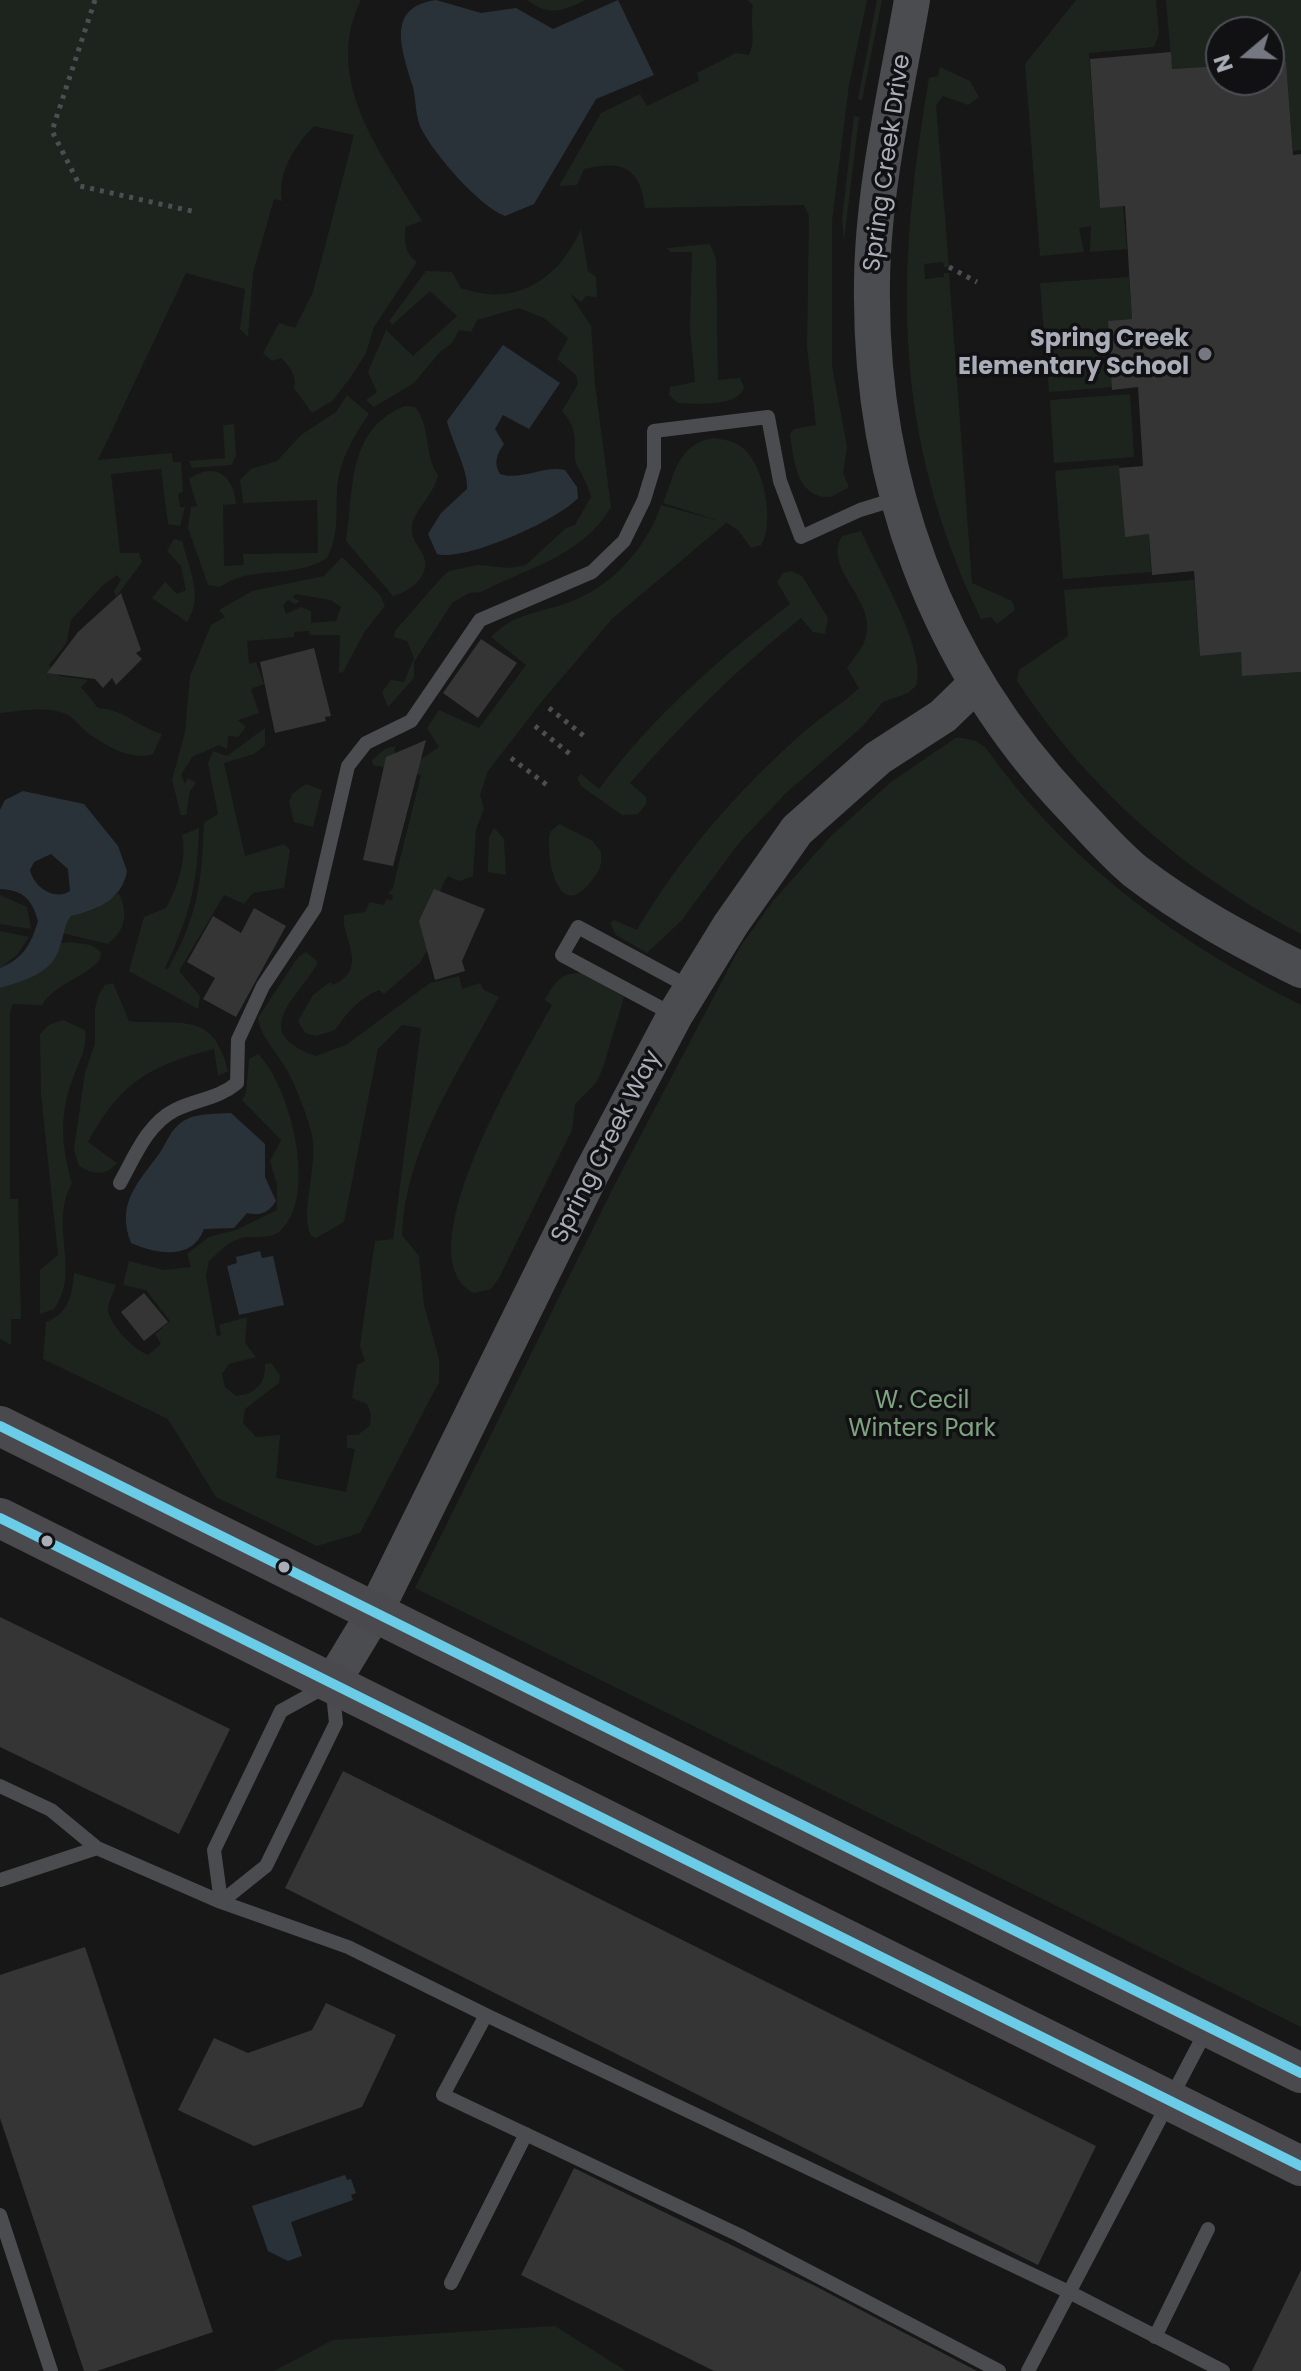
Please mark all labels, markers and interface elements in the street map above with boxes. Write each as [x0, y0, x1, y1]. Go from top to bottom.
north arrow [1205, 16, 1285, 96]
text: N [1206, 50, 1241, 76]
street label: Spring Creek Drive [858, 52, 918, 274]
place label: Spring Creek Elementary School [958, 326, 1189, 382]
marker: Spring Creek Elementary School [1196, 345, 1214, 363]
street label: Spring Creek Way [546, 1046, 668, 1248]
park label: W. Cecil Winters Park [848, 1388, 996, 1444]
unlabelled marker [39, 1533, 55, 1549]
unlabelled marker [276, 1559, 292, 1575]

